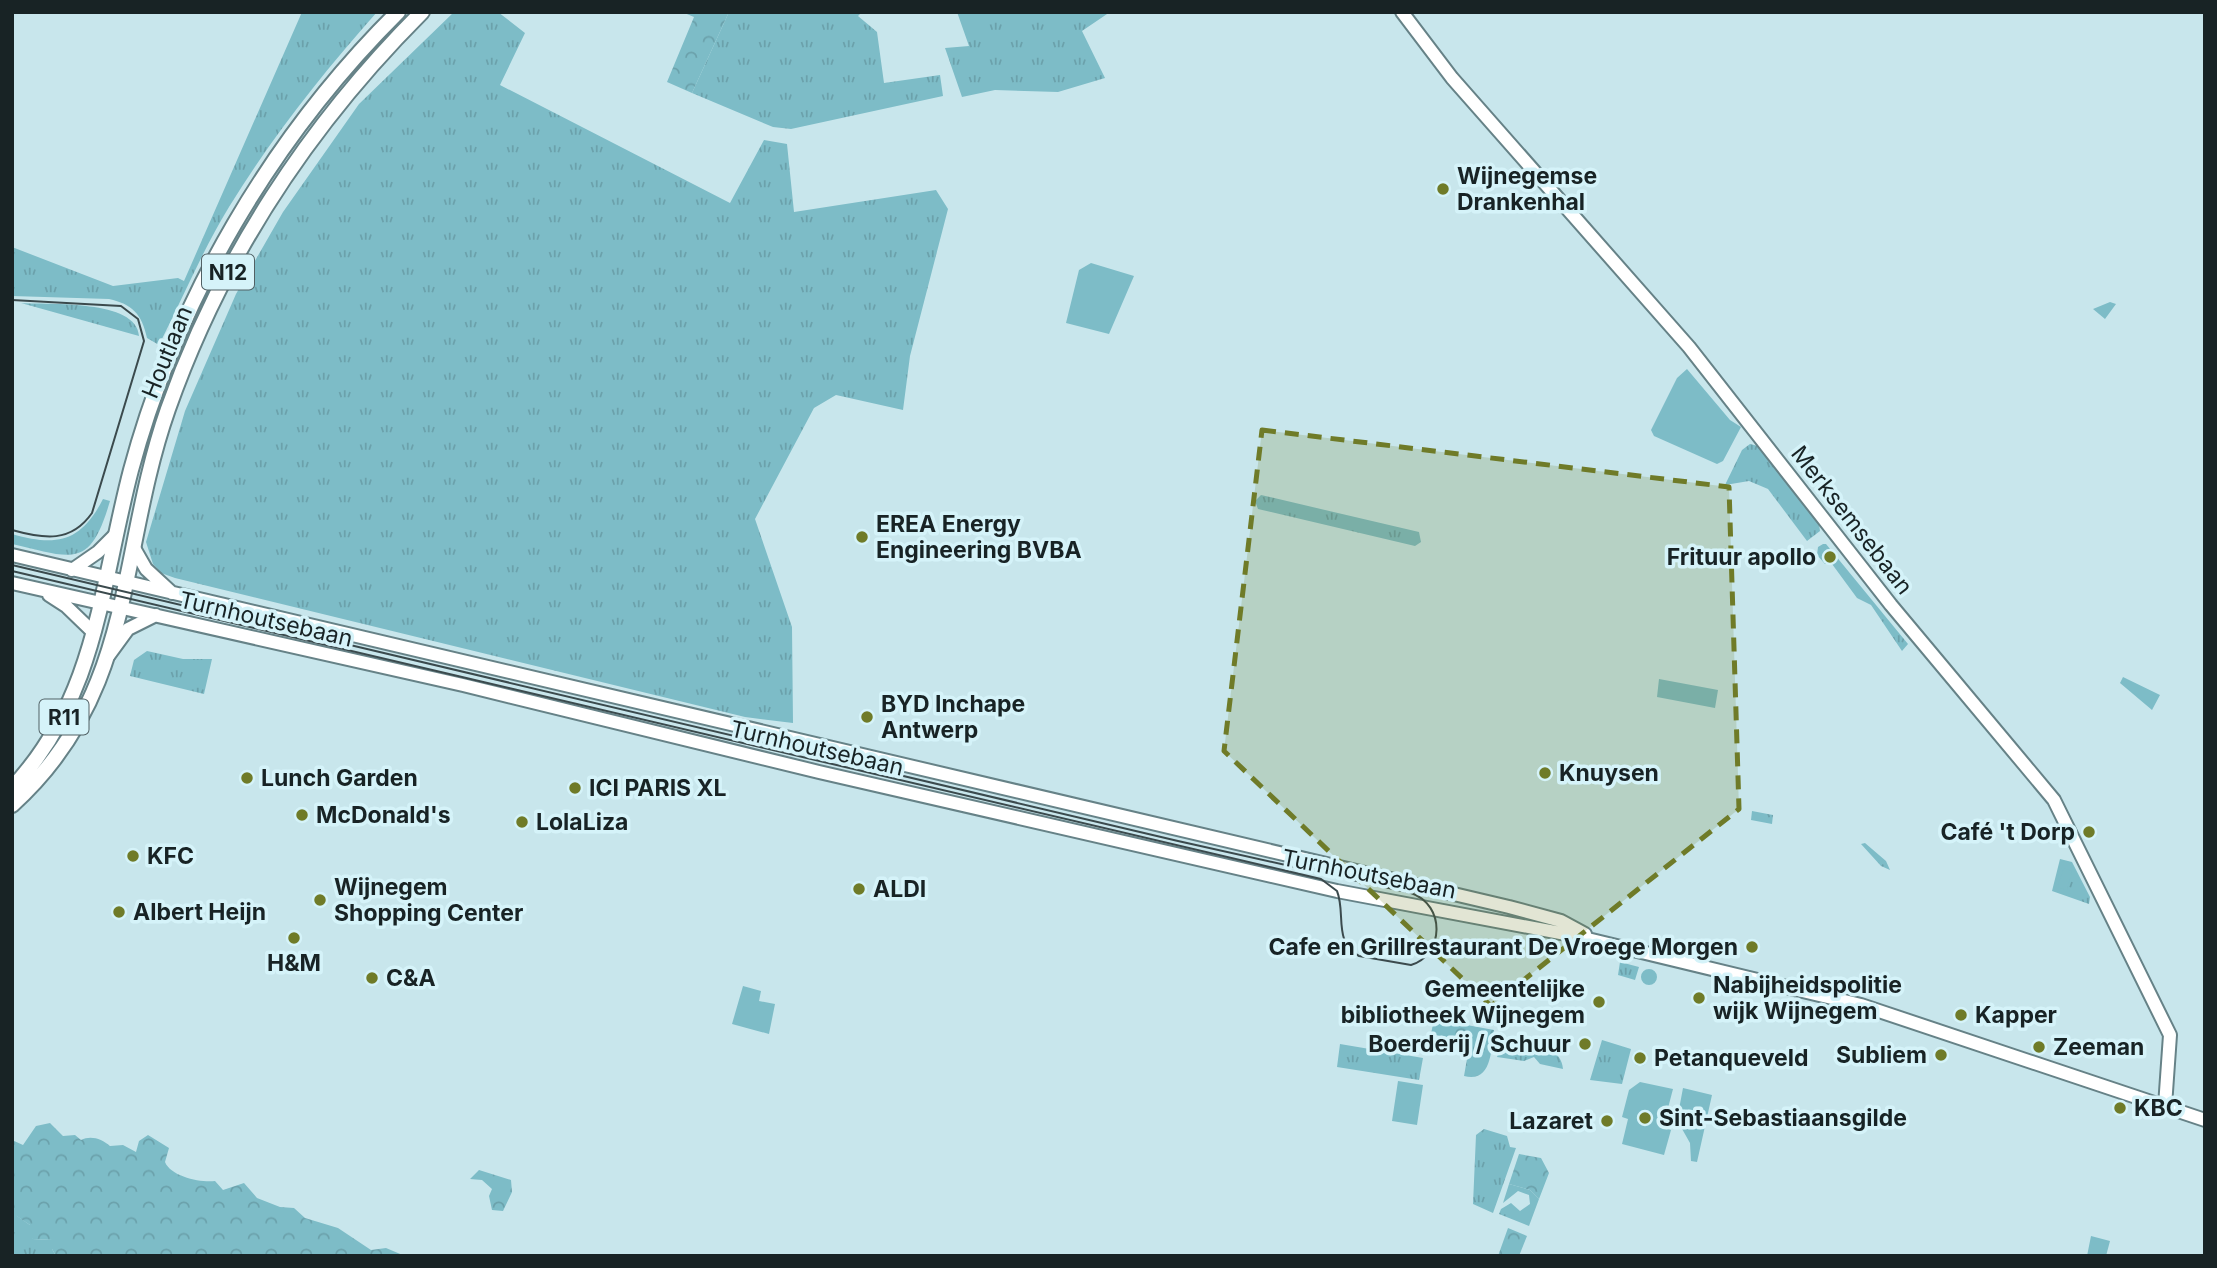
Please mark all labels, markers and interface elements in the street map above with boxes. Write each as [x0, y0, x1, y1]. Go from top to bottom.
place label: Wijnegemse Drankenhal [1457, 162, 1597, 216]
marker: Wijnegemse Drankenhal [1435, 181, 1451, 197]
road number: N12 [202, 254, 254, 290]
street label: Houtlaan [136, 302, 198, 402]
street label: Merksemsebaan [1785, 440, 1919, 600]
place label: EREA Energy Engineering BVBA [876, 510, 1082, 564]
marker: EREA Energy Engineering BVBA [854, 529, 870, 545]
place label: Frituur apollo [1667, 543, 1816, 571]
marker: Frituur apollo [1822, 549, 1838, 565]
street label: Turnhoutsebaan [177, 585, 355, 653]
place label: BYD Inchape Antwerp [881, 690, 1025, 744]
road number: R11 [40, 700, 88, 734]
marker: BYD Inchape Antwerp [859, 709, 875, 725]
street label: Turnhoutsebaan [728, 714, 906, 782]
place label: Knuysen [1559, 759, 1659, 787]
place label: Lunch Garden [261, 764, 418, 792]
marker: Knuysen [1537, 765, 1553, 781]
marker: Lunch Garden [239, 770, 255, 786]
place label: ICI PARIS XL [589, 774, 727, 802]
marker: ICI PARIS XL [567, 780, 583, 796]
place label: McDonald's [316, 801, 451, 829]
marker: McDonald's [294, 807, 310, 823]
place label: LolaLiza [536, 808, 628, 836]
marker: LolaLiza [514, 814, 530, 830]
place label: Café 't Dorp [1940, 818, 2075, 846]
marker: Café 't Dorp [2081, 824, 2097, 840]
place label: KFC [147, 842, 194, 870]
street label: Turnhoutsebaan [1279, 843, 1459, 905]
marker: KFC [125, 848, 141, 864]
place label: Wijnegem Shopping Center [334, 873, 523, 927]
place label: ALDI [873, 875, 926, 903]
marker: ALDI [851, 881, 867, 897]
marker: Wijnegem Shopping Center [312, 892, 328, 908]
place label: Albert Heijn [133, 898, 266, 926]
marker: Albert Heijn [111, 904, 127, 920]
marker: H&M [286, 930, 302, 946]
place label: Cafe en Grillrestaurant De Vroege Morgen [1269, 933, 1738, 961]
marker: Cafe en Grillrestaurant De Vroege Morgen [1744, 939, 1760, 955]
place label: H&M [267, 949, 321, 977]
place label: C&A [386, 964, 436, 992]
marker: C&A [364, 970, 380, 986]
place label: Nabijheidspolitie wijk Wijnegem [1713, 971, 1902, 1025]
place label: Gemeentelijke bibliotheek Wijnegem [1341, 975, 1585, 1029]
marker: Nabijheidspolitie wijk Wijnegem [1691, 990, 1707, 1006]
marker: Gemeentelijke bibliotheek Wijnegem [1591, 994, 1607, 1010]
place label: Kapper [1975, 1001, 2057, 1029]
marker: Kapper [1953, 1007, 1969, 1023]
place label: Boerderij / Schuur [1368, 1030, 1571, 1058]
place label: Zeeman [2053, 1033, 2144, 1061]
marker: Boerderij / Schuur [1577, 1036, 1593, 1052]
marker: Zeeman [2031, 1039, 2047, 1055]
place label: Subliem [1836, 1041, 1927, 1069]
place label: Petanqueveld [1654, 1044, 1809, 1072]
marker: Subliem [1933, 1047, 1949, 1063]
marker: Petanqueveld [1632, 1050, 1648, 1066]
place label: KBC [2134, 1094, 2183, 1122]
marker: KBC [2112, 1100, 2128, 1116]
place label: Sint-Sebastiaansgilde [1659, 1104, 1907, 1132]
place label: Lazaret [1509, 1107, 1594, 1135]
marker: Sint-Sebastiaansgilde [1637, 1110, 1653, 1126]
marker: Lazaret [1599, 1113, 1615, 1129]

